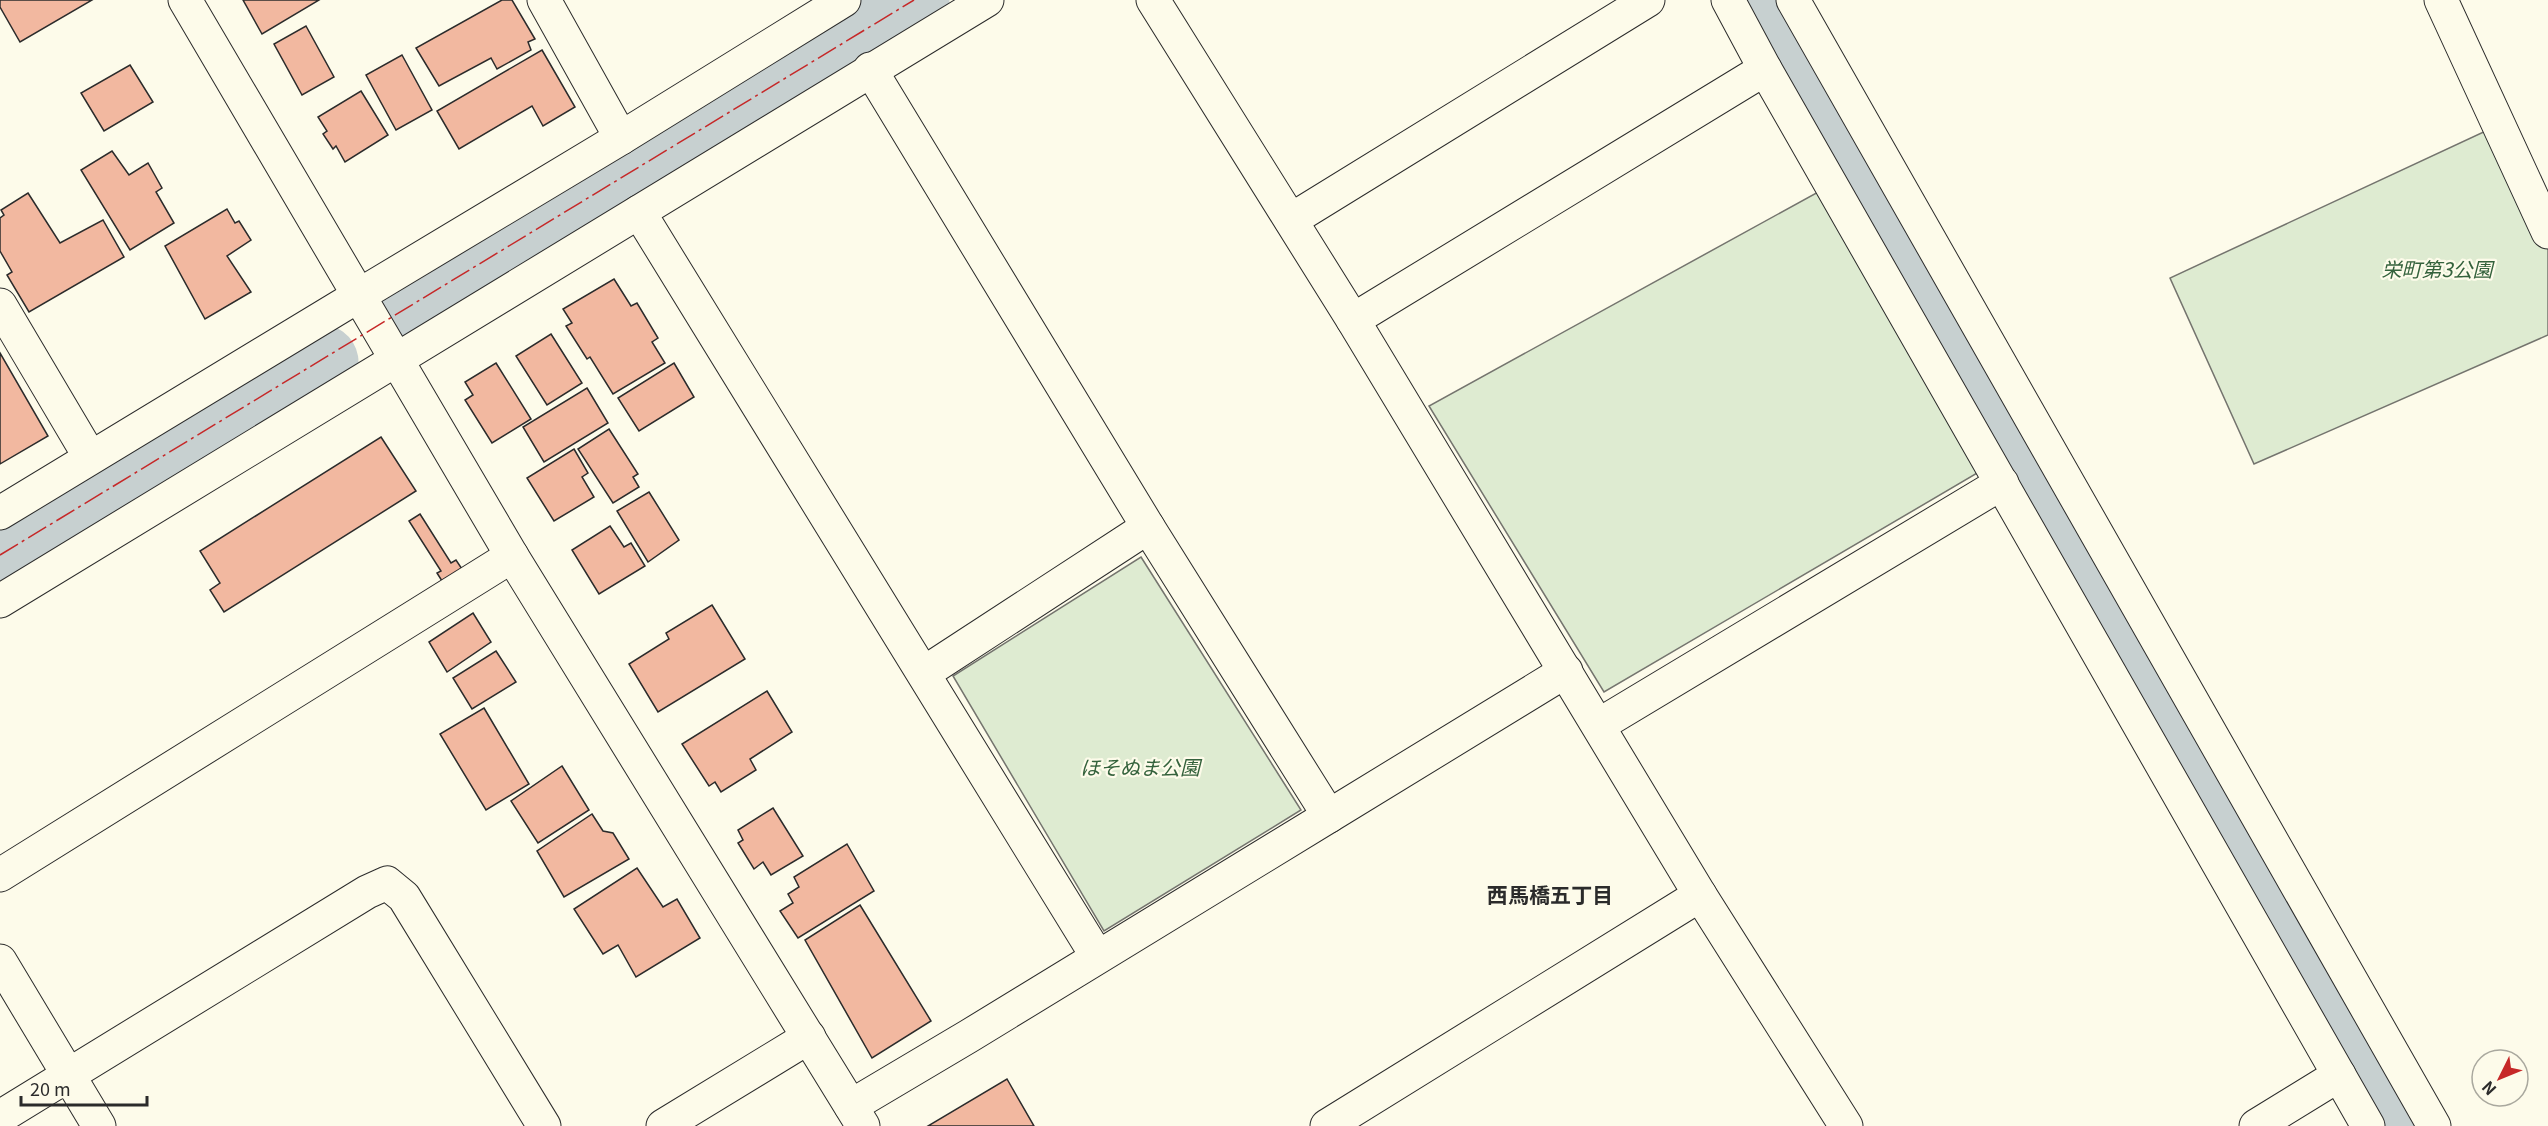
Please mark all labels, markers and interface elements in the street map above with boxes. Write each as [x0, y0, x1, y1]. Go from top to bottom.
park label: 栄町第3公園 [2381, 254, 2496, 283]
park label: ほそぬま公園 [1080, 752, 1203, 781]
district label: 西馬橋五丁目 [1487, 879, 1613, 909]
north arrow [2470, 1048, 2530, 1108]
scale bar [21, 1069, 147, 1107]
text: 20 m [30, 1075, 71, 1101]
text: N [2475, 1076, 2501, 1101]

